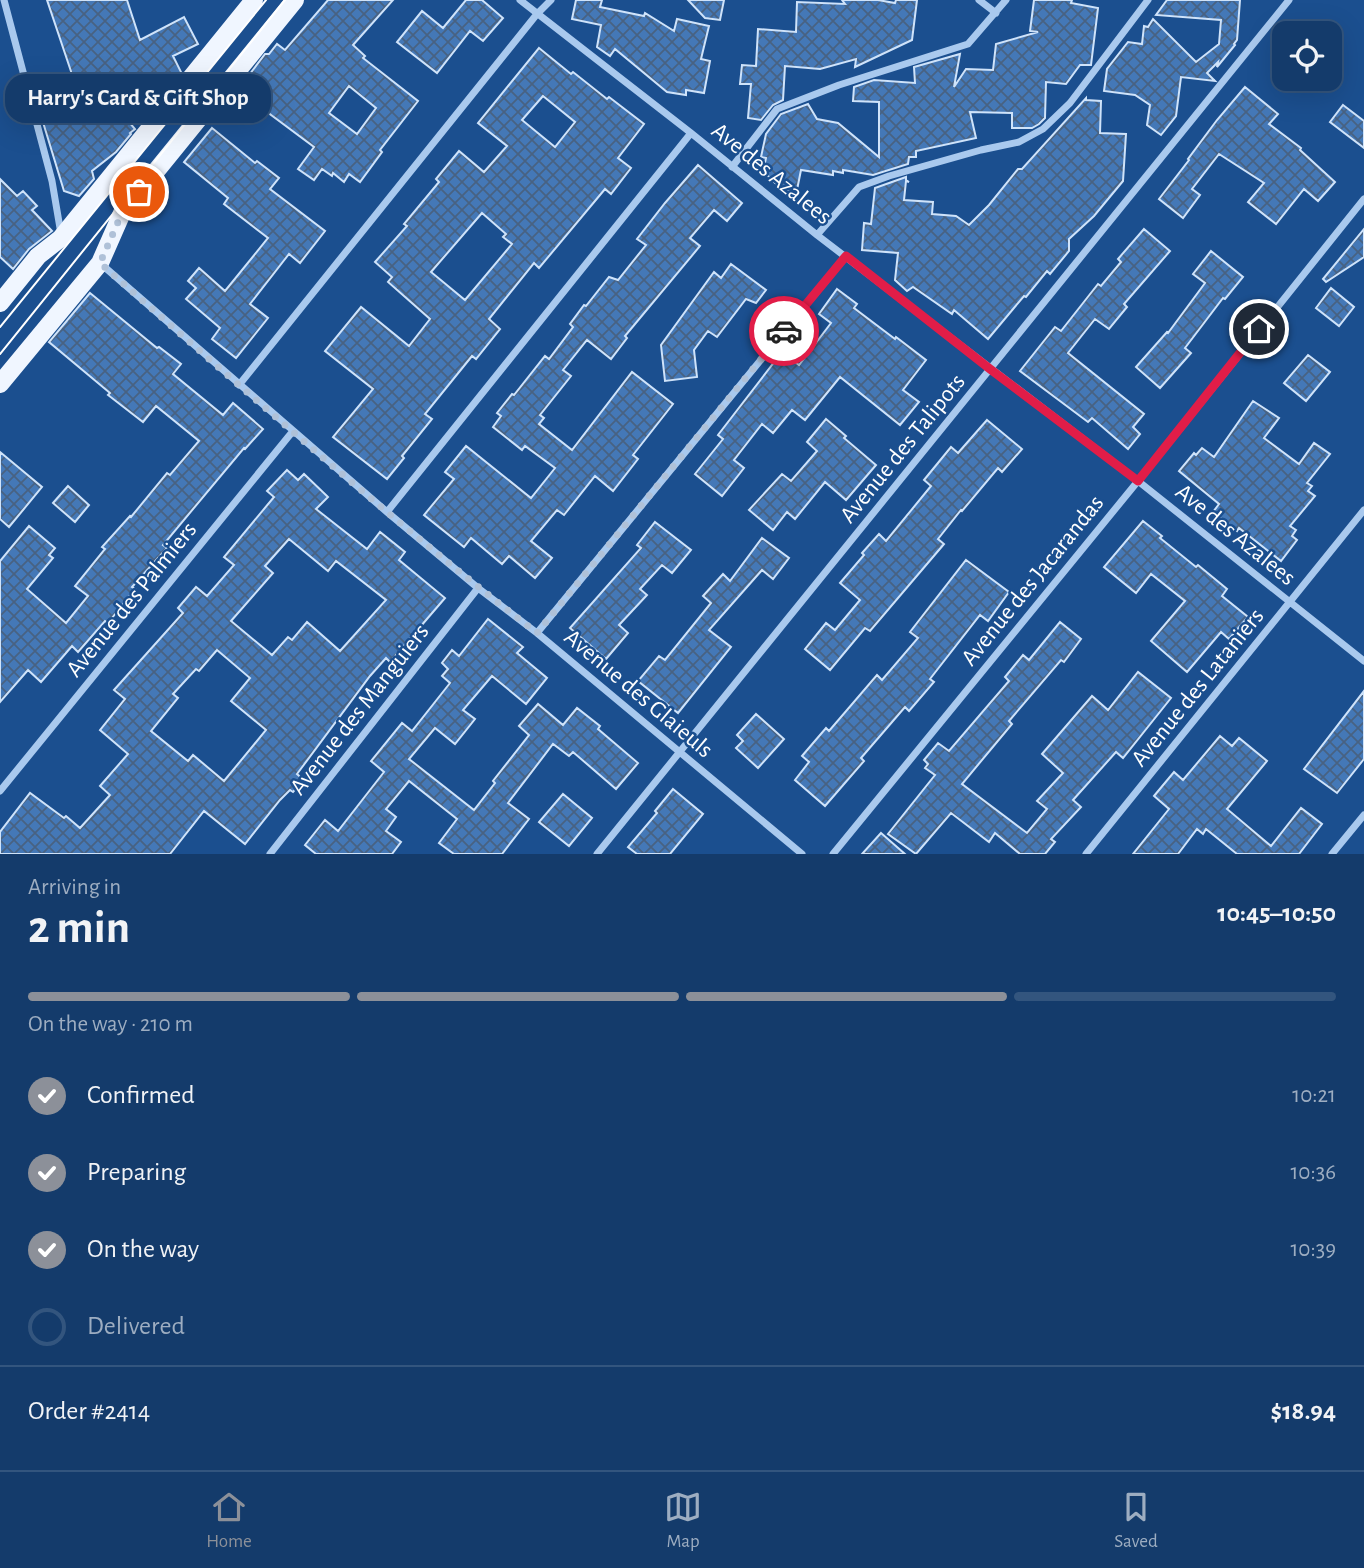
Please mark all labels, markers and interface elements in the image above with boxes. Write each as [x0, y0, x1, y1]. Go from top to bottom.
map controls [1272, 21, 1342, 91]
button: locate [1272, 21, 1342, 91]
callout: Harry's Card & Gift Shop [6, 73, 272, 122]
text: Harry's Card & Gift Shop [27, 87, 249, 110]
street label: Ave des Azalees [707, 118, 836, 229]
pin [109, 162, 169, 222]
icon: bag [120, 173, 158, 211]
courier [749, 296, 819, 366]
pin [1229, 299, 1289, 359]
icon: home [1240, 310, 1278, 348]
icon: car [765, 312, 803, 350]
street label: Avenue des Talipots [836, 370, 970, 528]
street label: Ave des Azalees [1171, 479, 1300, 590]
street label: Avenue des Jacarandas [957, 491, 1109, 670]
street label: Avenue des Palmiers [62, 518, 201, 682]
street label: Avenue des Lataniers [1127, 604, 1269, 771]
street label: Avenue des Manguiers [286, 620, 434, 800]
street label: Avenue des Glaieuls [560, 625, 717, 763]
text: Arriving in [28, 876, 121, 899]
text: 10:45–10:50 [1217, 900, 1336, 926]
text: 2 min [28, 905, 130, 951]
text: On the way · 210 m [28, 1013, 193, 1036]
icon: check [28, 1077, 66, 1115]
text: Confirmed [87, 1082, 195, 1108]
text: 10:21 [1292, 1084, 1336, 1107]
icon: check [28, 1154, 66, 1192]
text: Preparing [87, 1159, 186, 1185]
text: 10:36 [1290, 1161, 1336, 1184]
icon: check [28, 1231, 66, 1269]
text: On the way [87, 1236, 199, 1262]
text: 10:39 [1290, 1238, 1336, 1261]
text: Delivered [87, 1313, 185, 1339]
text: Order #2414 [28, 1398, 150, 1424]
text: $18.94 [1271, 1398, 1336, 1424]
tab: Home [206, 1488, 252, 1553]
tab: Map [664, 1488, 702, 1553]
tab: Saved [1114, 1488, 1158, 1553]

